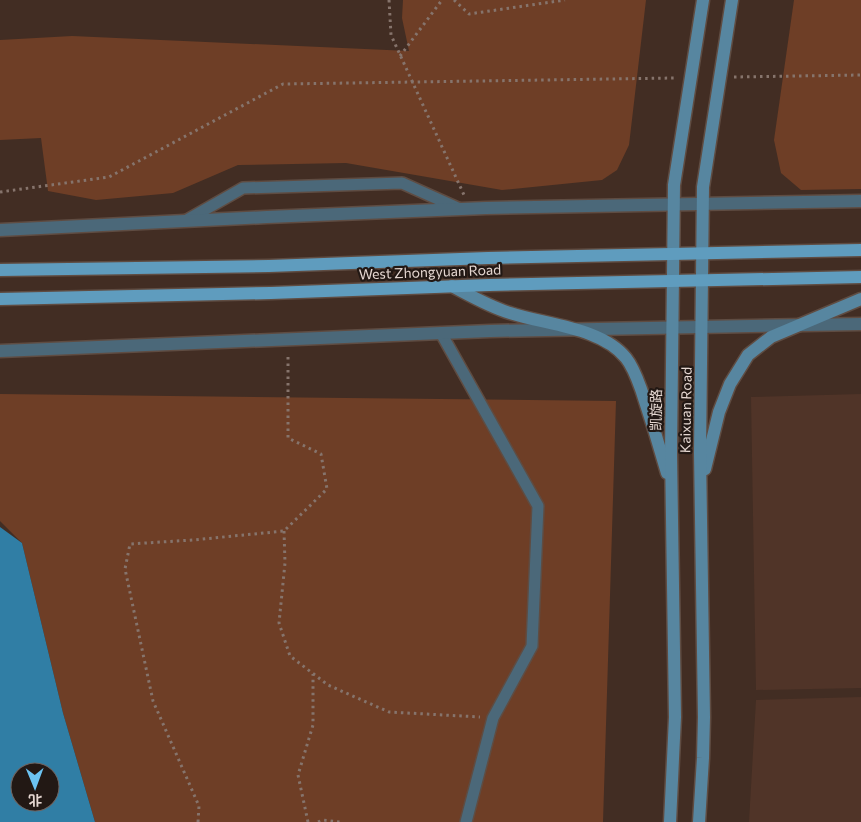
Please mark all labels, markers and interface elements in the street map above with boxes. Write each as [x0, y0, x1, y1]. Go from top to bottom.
street label: West Zhongyuan Road [358, 261, 502, 282]
street label: Kaixuan Road [676, 367, 695, 453]
street label: 凯旋路 [647, 389, 664, 431]
north arrow [10, 762, 60, 812]
text: 北 [28, 792, 42, 809]

